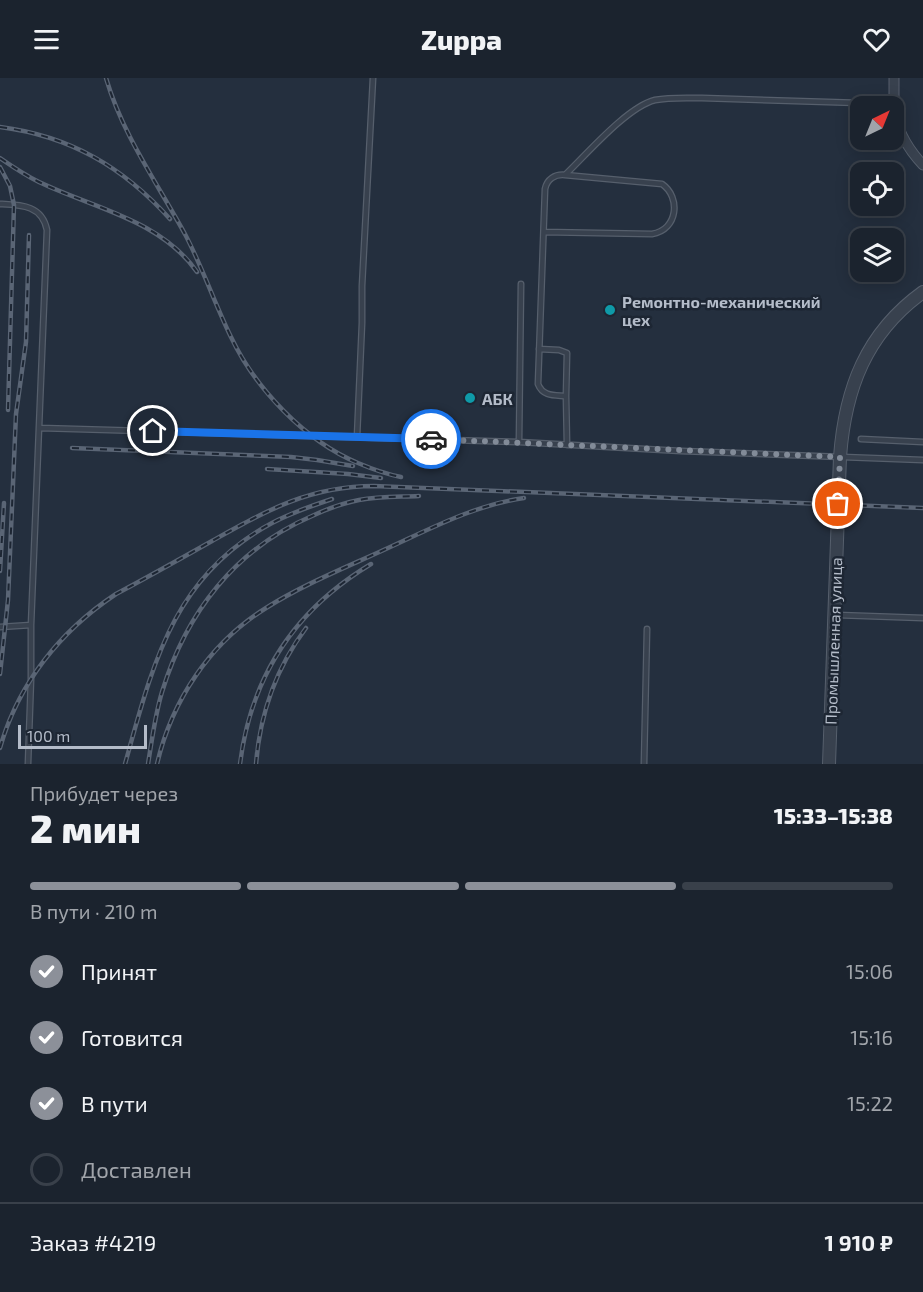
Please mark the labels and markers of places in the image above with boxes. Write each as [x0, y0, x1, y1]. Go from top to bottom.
place label: Ремонтно-механический цех [622, 292, 821, 329]
marker: Ремонтно-механический цех [603, 303, 617, 317]
place label: АБК [482, 389, 513, 408]
marker: АБК [463, 391, 477, 405]
pin [127, 405, 178, 456]
pin [812, 478, 863, 529]

